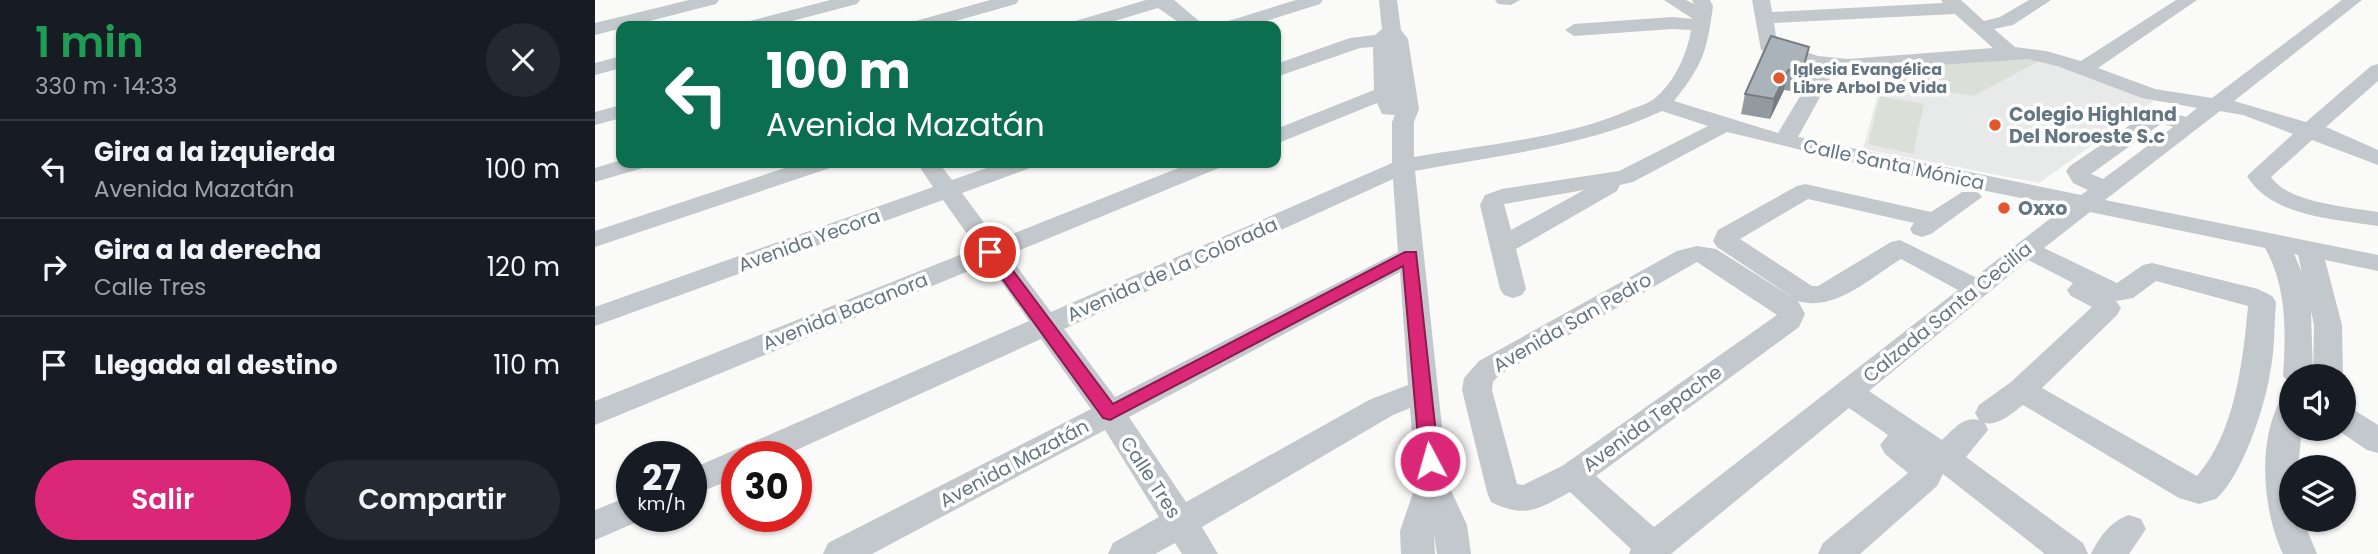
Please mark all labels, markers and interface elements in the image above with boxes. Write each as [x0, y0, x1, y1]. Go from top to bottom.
text: 1 min [35, 13, 144, 72]
button: close [486, 23, 560, 97]
text: 100 m [766, 37, 911, 105]
icon: left [651, 49, 742, 140]
place label: Iglesia Evangélica Libre Arbol De Vida [1793, 58, 1947, 99]
text: 330 m · 14:33 [35, 70, 177, 102]
marker: Iglesia Evangélica Libre Arbol De Vida [1771, 70, 1787, 86]
place label: Colegio Highland Del Noroeste S.c [2009, 101, 2177, 150]
text: Avenida Mazatán [766, 102, 1045, 147]
marker: Colegio Highland Del Noroeste S.c [1987, 117, 2003, 133]
street label: Calle Santa Mónica [1801, 132, 1987, 197]
text: Gira a la izquierda [94, 134, 336, 170]
icon: left [35, 150, 73, 188]
text: 100 m [485, 151, 560, 187]
text: Avenida Mazatán [94, 173, 294, 205]
place label: Oxxo [2018, 195, 2067, 222]
marker: Oxxo [1996, 200, 2012, 216]
street label: Avenida Yecora [734, 202, 884, 279]
street label: Avenida de La Colorada [1063, 211, 1282, 328]
pin [960, 222, 1020, 282]
text: Gira a la derecha [94, 232, 322, 268]
icon: arrive [971, 233, 1009, 271]
street label: Calzada Santa Cecilia [1857, 236, 2038, 389]
icon: right [35, 248, 73, 286]
text: 120 m [487, 249, 560, 285]
street label: Avenida Bacanora [759, 266, 932, 357]
street label: Avenida San Pedro [1488, 266, 1656, 379]
text: Calle Tres [94, 271, 206, 303]
icon: arrive [35, 346, 73, 384]
text: Llegada al destino [94, 347, 338, 383]
text: 110 m [493, 347, 560, 383]
street label: Avenida Tepache [1577, 359, 1727, 478]
map controls [2279, 364, 2356, 532]
button: sound [2279, 364, 2356, 441]
street label: Avenida Mazatán [935, 413, 1094, 514]
position arrow [1393, 424, 1467, 498]
street label: Calle Tres [1114, 431, 1187, 524]
speed limit sign: 30 [721, 441, 812, 532]
text: 27 [642, 453, 681, 502]
button: layers [2279, 455, 2356, 532]
button: Salir [35, 460, 291, 540]
button: Compartir [305, 460, 560, 540]
text: km/h [638, 491, 685, 516]

